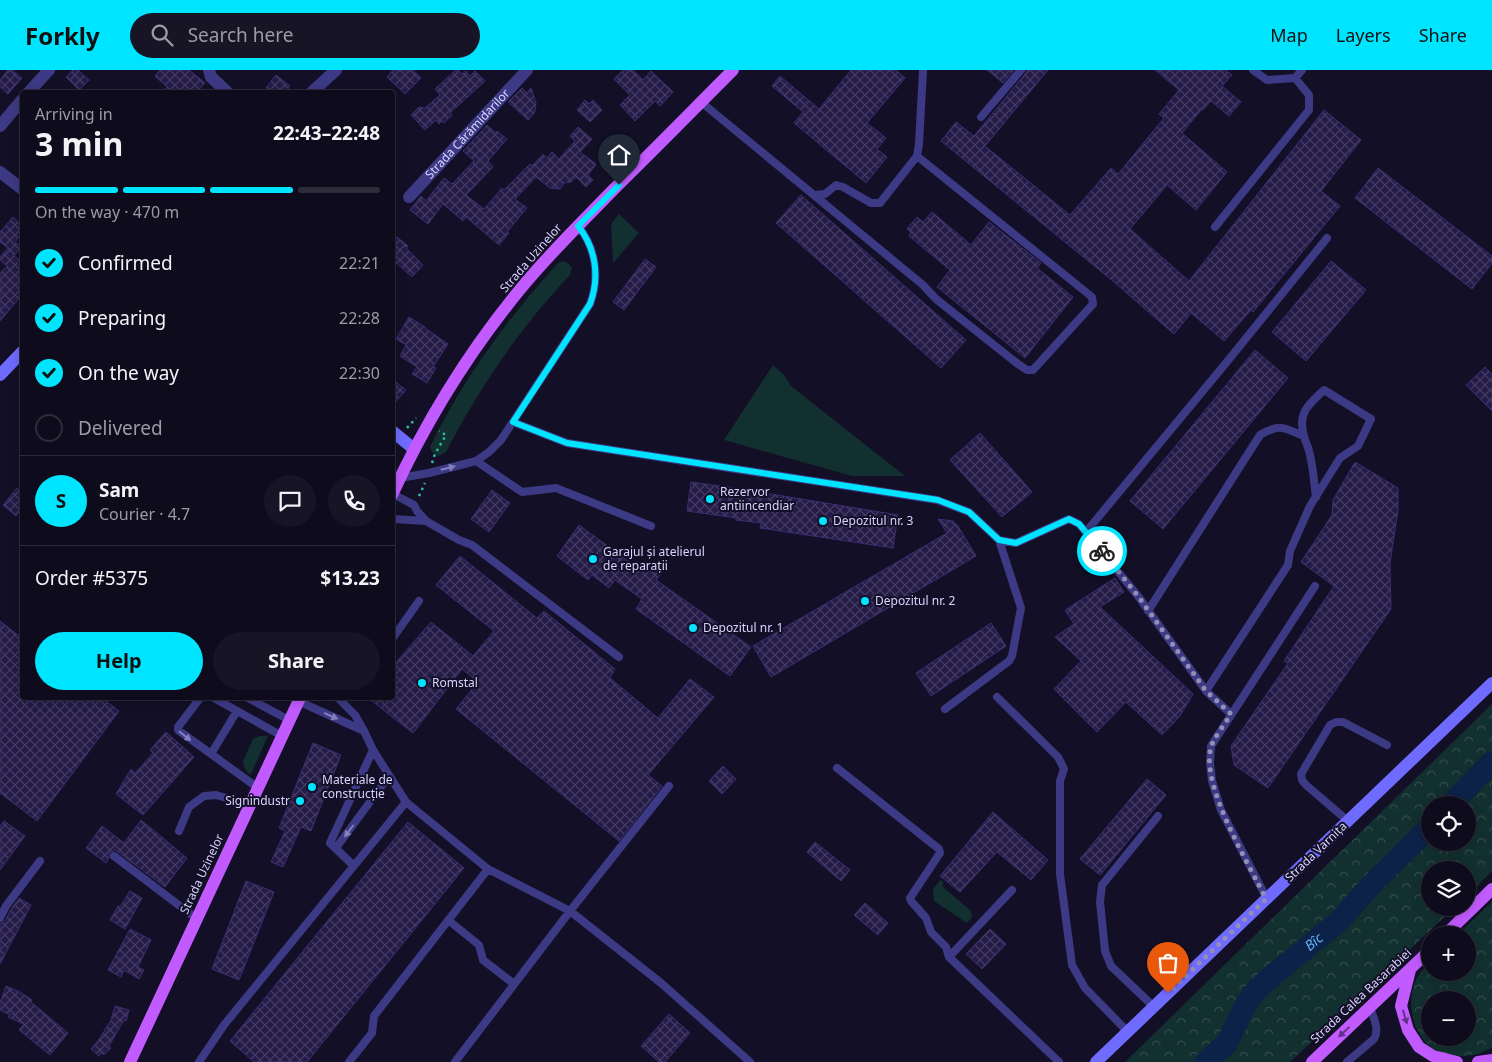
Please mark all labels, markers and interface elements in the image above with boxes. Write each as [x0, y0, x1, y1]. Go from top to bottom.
search box [130, 13, 480, 58]
text: Forkly [25, 19, 100, 52]
icon: search [148, 21, 176, 49]
text: Search here [188, 22, 293, 48]
text: Map [1270, 23, 1308, 47]
text: Layers [1336, 23, 1391, 47]
text: Share [1419, 23, 1467, 47]
street label: Strada Cărămidarilor [421, 85, 513, 182]
text: Arriving in [35, 103, 113, 125]
text: 22:43–22:48 [273, 120, 380, 146]
text: 3 min [35, 122, 123, 165]
pin [598, 134, 640, 185]
icon: home [605, 141, 633, 169]
text: On the way · 470 m [35, 201, 179, 223]
street label: Strada Uzinelor [496, 219, 565, 296]
icon: check [35, 249, 63, 277]
text: Confirmed [78, 250, 173, 276]
text: 22:21 [339, 252, 380, 274]
icon: check [35, 304, 63, 332]
text: Preparing [78, 305, 166, 331]
text: 22:28 [339, 307, 380, 329]
icon: check [35, 359, 63, 387]
text: On the way [78, 360, 179, 386]
text: 22:30 [339, 362, 380, 384]
text: Delivered [78, 415, 163, 441]
one-way arrow [440, 464, 455, 472]
button: chat [264, 475, 316, 527]
button: phone [328, 475, 380, 527]
text: Sam [99, 477, 139, 503]
place label: Rezervor antiincendiar [720, 483, 794, 514]
text: S [56, 488, 66, 514]
marker: Rezervor antiincendiar [704, 493, 716, 505]
text: Courier · 4.7 [99, 503, 190, 525]
place label: Depozitul nr. 3 [833, 512, 914, 529]
marker: Depozitul nr. 3 [817, 515, 829, 527]
courier [1077, 526, 1127, 576]
icon: bike [1088, 537, 1116, 565]
place label: Garajul și atelierul de reparații [603, 543, 705, 574]
marker: Garajul și atelierul de reparații [587, 553, 599, 565]
text: Order #5375 [35, 565, 148, 591]
text: $13.23 [320, 565, 380, 591]
place label: Depozitul nr. 2 [875, 592, 956, 609]
marker: Depozitul nr. 2 [859, 595, 871, 607]
place label: Depozitul nr. 1 [703, 619, 783, 636]
marker: Depozitul nr. 1 [687, 622, 699, 634]
button: Help [35, 632, 203, 690]
button: Share [213, 632, 380, 690]
place label: Romstal [432, 674, 478, 691]
marker: Romstal [416, 677, 428, 689]
one-way arrow [324, 713, 338, 721]
one-way arrow [178, 730, 191, 741]
place label: Materiale de construcție [322, 771, 393, 802]
marker: Materiale de construcție [306, 781, 318, 793]
place label: Signindustr [225, 792, 290, 809]
marker: Signindustr [294, 795, 306, 807]
map controls [1421, 796, 1476, 1046]
button: locate [1421, 796, 1476, 851]
street label: Strada Varnița [1281, 818, 1350, 885]
one-way arrow [343, 824, 354, 837]
street label: Strada Uzinelor [176, 831, 228, 917]
button: layers [1421, 861, 1476, 916]
button: + [1421, 926, 1476, 981]
water label: Bîc [1300, 928, 1327, 955]
pin [1147, 942, 1189, 993]
street label: Strada Calea Basarabiei [1306, 944, 1415, 1047]
icon: bag [1154, 949, 1182, 977]
button: − [1421, 991, 1476, 1046]
one-way arrow [1401, 1010, 1409, 1025]
one-way arrow [1338, 1026, 1350, 1038]

